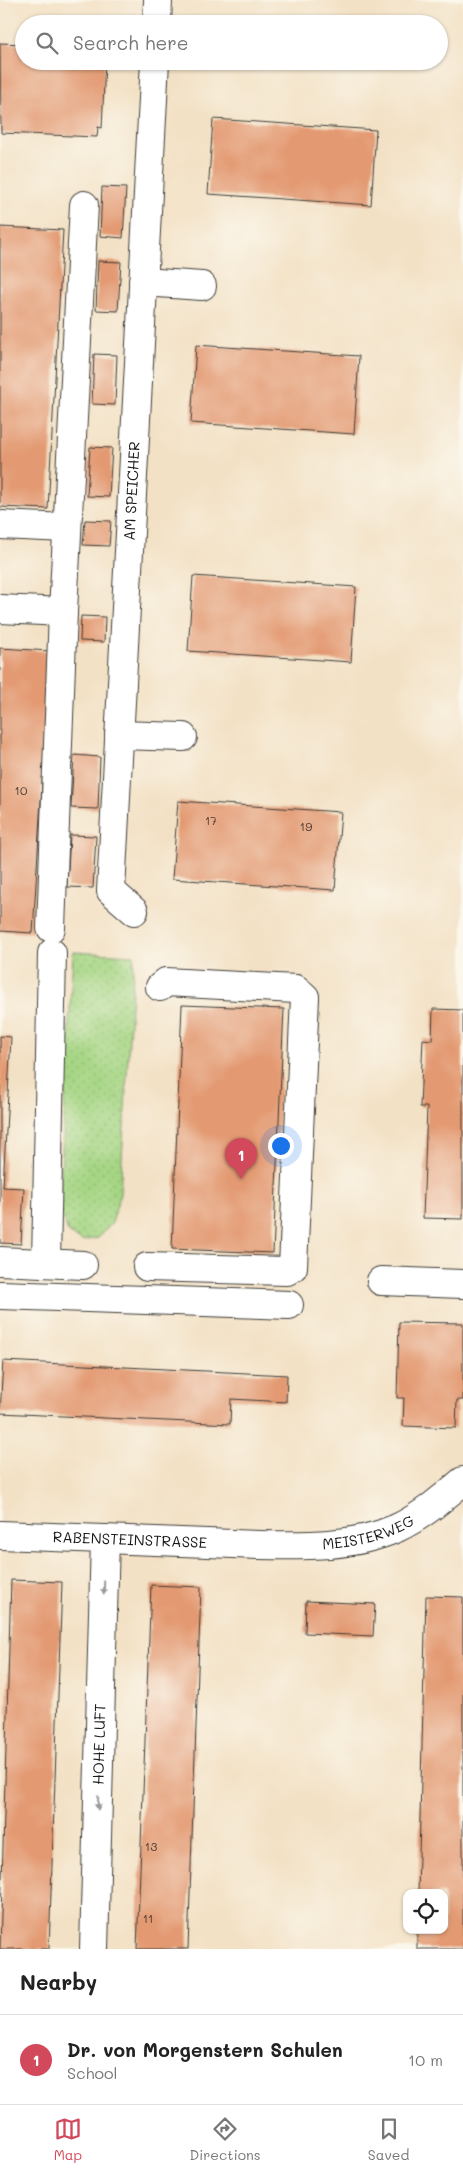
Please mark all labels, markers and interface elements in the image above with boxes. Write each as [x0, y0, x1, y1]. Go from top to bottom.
search box [15, 15, 448, 70]
icon: search [33, 29, 61, 57]
text: Search here [73, 30, 189, 55]
street label: AM SPEICHER [119, 441, 144, 541]
house number: 10 [15, 782, 28, 798]
house number: 17 [205, 812, 217, 828]
house number: 19 [300, 818, 312, 834]
your location [268, 1133, 294, 1159]
pin: 1 [225, 1138, 257, 1179]
street label: MEISTERWEG [321, 1510, 417, 1554]
street label: RABENSTEINSTRASSE [52, 1526, 208, 1552]
one-way arrow [99, 1580, 107, 1596]
street label: HOHE LUFT [87, 1703, 110, 1785]
one-way arrow [93, 1795, 101, 1811]
house number: 13 [145, 1838, 157, 1854]
map controls [403, 1889, 448, 1934]
button: locate [403, 1889, 448, 1934]
house number: 11 [143, 1910, 153, 1926]
text: Nearby [20, 1968, 97, 1995]
text: Dr. von Morgenstern Schulen [67, 2037, 343, 2062]
text: 1 [32, 2049, 40, 2070]
text: 10 m [408, 2049, 443, 2070]
text: School [67, 2062, 117, 2083]
tab: Map [54, 2115, 82, 2164]
tab: Directions [189, 2115, 261, 2164]
tab: Saved [368, 2115, 409, 2164]

